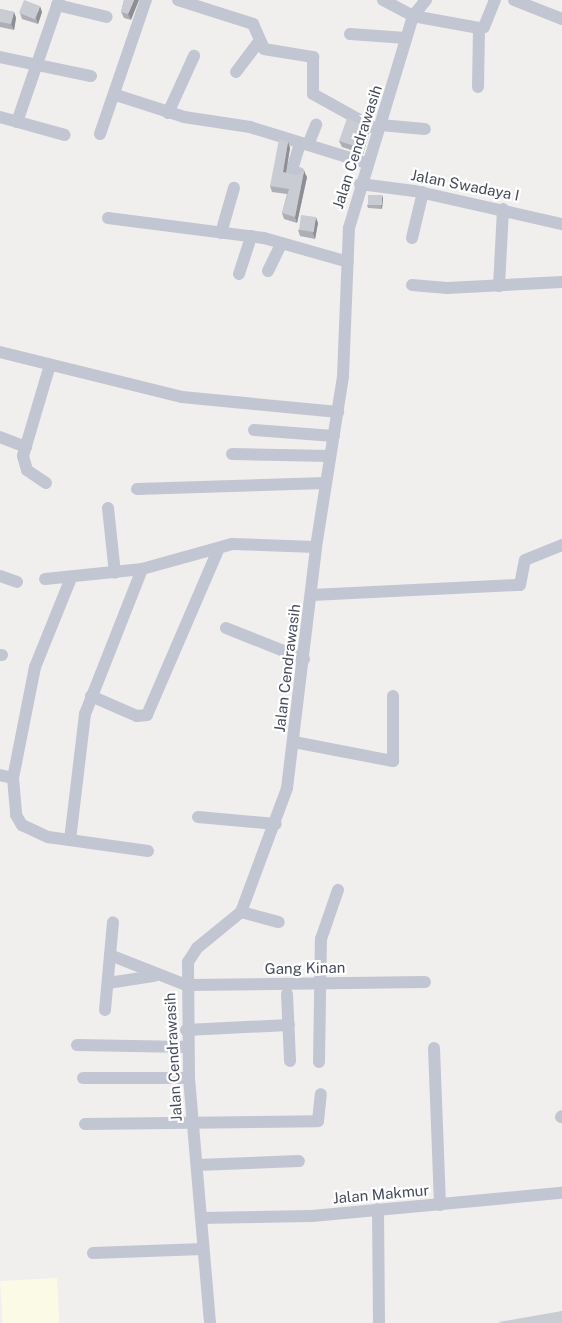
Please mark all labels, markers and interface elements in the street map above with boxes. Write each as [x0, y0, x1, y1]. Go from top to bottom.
street label: Jalan Cendrawasih [328, 83, 386, 211]
street label: Jalan Swadaya I [409, 166, 521, 204]
street label: Jalan Cendrawasih [270, 603, 304, 733]
street label: Gang Kinan [265, 958, 345, 978]
street label: Jalan Cendrawasih [161, 992, 185, 1122]
street label: Jalan Makmur [332, 1181, 430, 1207]

